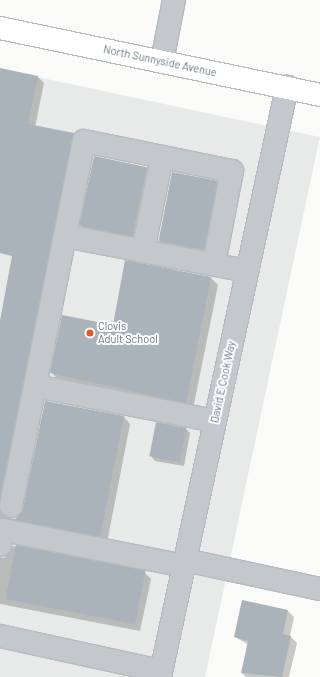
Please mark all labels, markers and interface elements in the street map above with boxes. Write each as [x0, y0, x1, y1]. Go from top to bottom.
street label: North Sunnyside Avenue [102, 43, 218, 79]
place label: Clovis Adult School [98, 320, 158, 346]
marker: Clovis Adult School [85, 328, 95, 338]
street label: David E Cook Way [208, 340, 238, 424]

